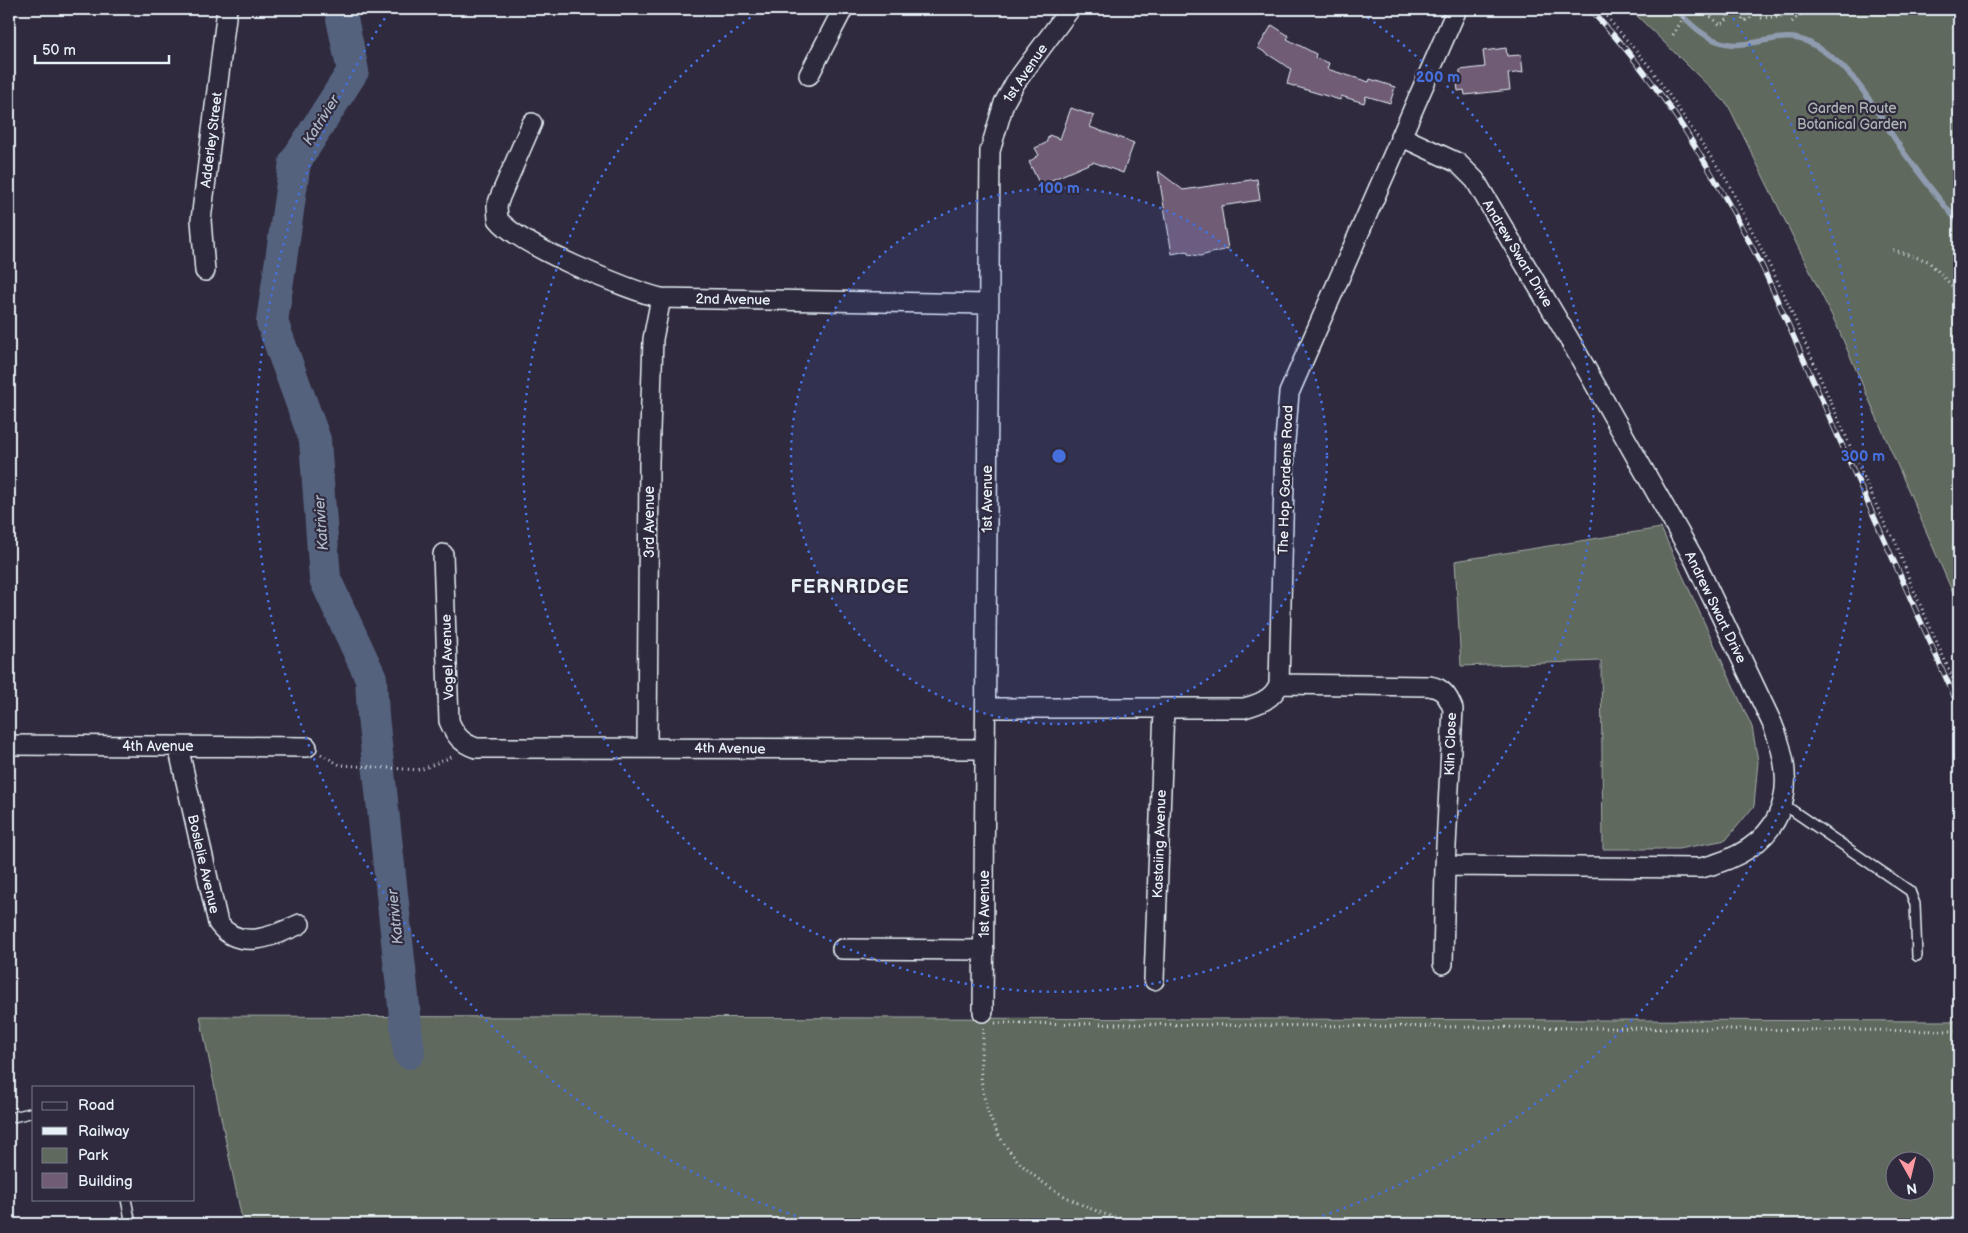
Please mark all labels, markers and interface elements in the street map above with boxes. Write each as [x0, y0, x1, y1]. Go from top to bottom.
scale bar [35, 32, 169, 64]
text: 50 m [42, 41, 76, 60]
street label: 1st Avenue [1000, 41, 1051, 106]
text: 200 m [1416, 68, 1460, 87]
water label: Katrivier [299, 90, 345, 149]
street label: Adderley Street [197, 91, 226, 189]
park label: Garden Route Botanical Garden [1797, 100, 1907, 133]
text: 100 m [1038, 179, 1080, 198]
street label: Andrew Swart Drive [1479, 196, 1556, 310]
street label: 2nd Avenue [695, 290, 771, 309]
street label: The Hop Gardens Road [1274, 405, 1297, 555]
centre of rings [1050, 447, 1068, 465]
text: 300 m [1841, 447, 1885, 466]
street label: 1st Avenue [979, 465, 996, 533]
street label: 3rd Avenue [641, 486, 658, 558]
water label: Katrivier [310, 493, 333, 551]
street label: Andrew Swart Drive [1681, 549, 1750, 666]
district label: FERNRIDGE [790, 576, 910, 599]
street label: Vogel Avenue [438, 614, 457, 700]
street label: Kiln Close [1441, 712, 1460, 776]
street label: 4th Avenue [122, 738, 194, 755]
street label: 4th Avenue [694, 739, 766, 758]
street label: Kastaiing Avenue [1149, 789, 1170, 899]
street label: Boslelie Avenue [184, 813, 223, 915]
street label: 1st Avenue [976, 870, 993, 938]
water label: Katrivier [383, 887, 408, 946]
legend [32, 1086, 195, 1200]
text: Road [78, 1096, 114, 1115]
text: Railway [78, 1122, 129, 1141]
text: Park [78, 1146, 109, 1165]
north arrow [1886, 1150, 1936, 1200]
text: Building [78, 1172, 133, 1191]
text: N [1905, 1179, 1918, 1198]

